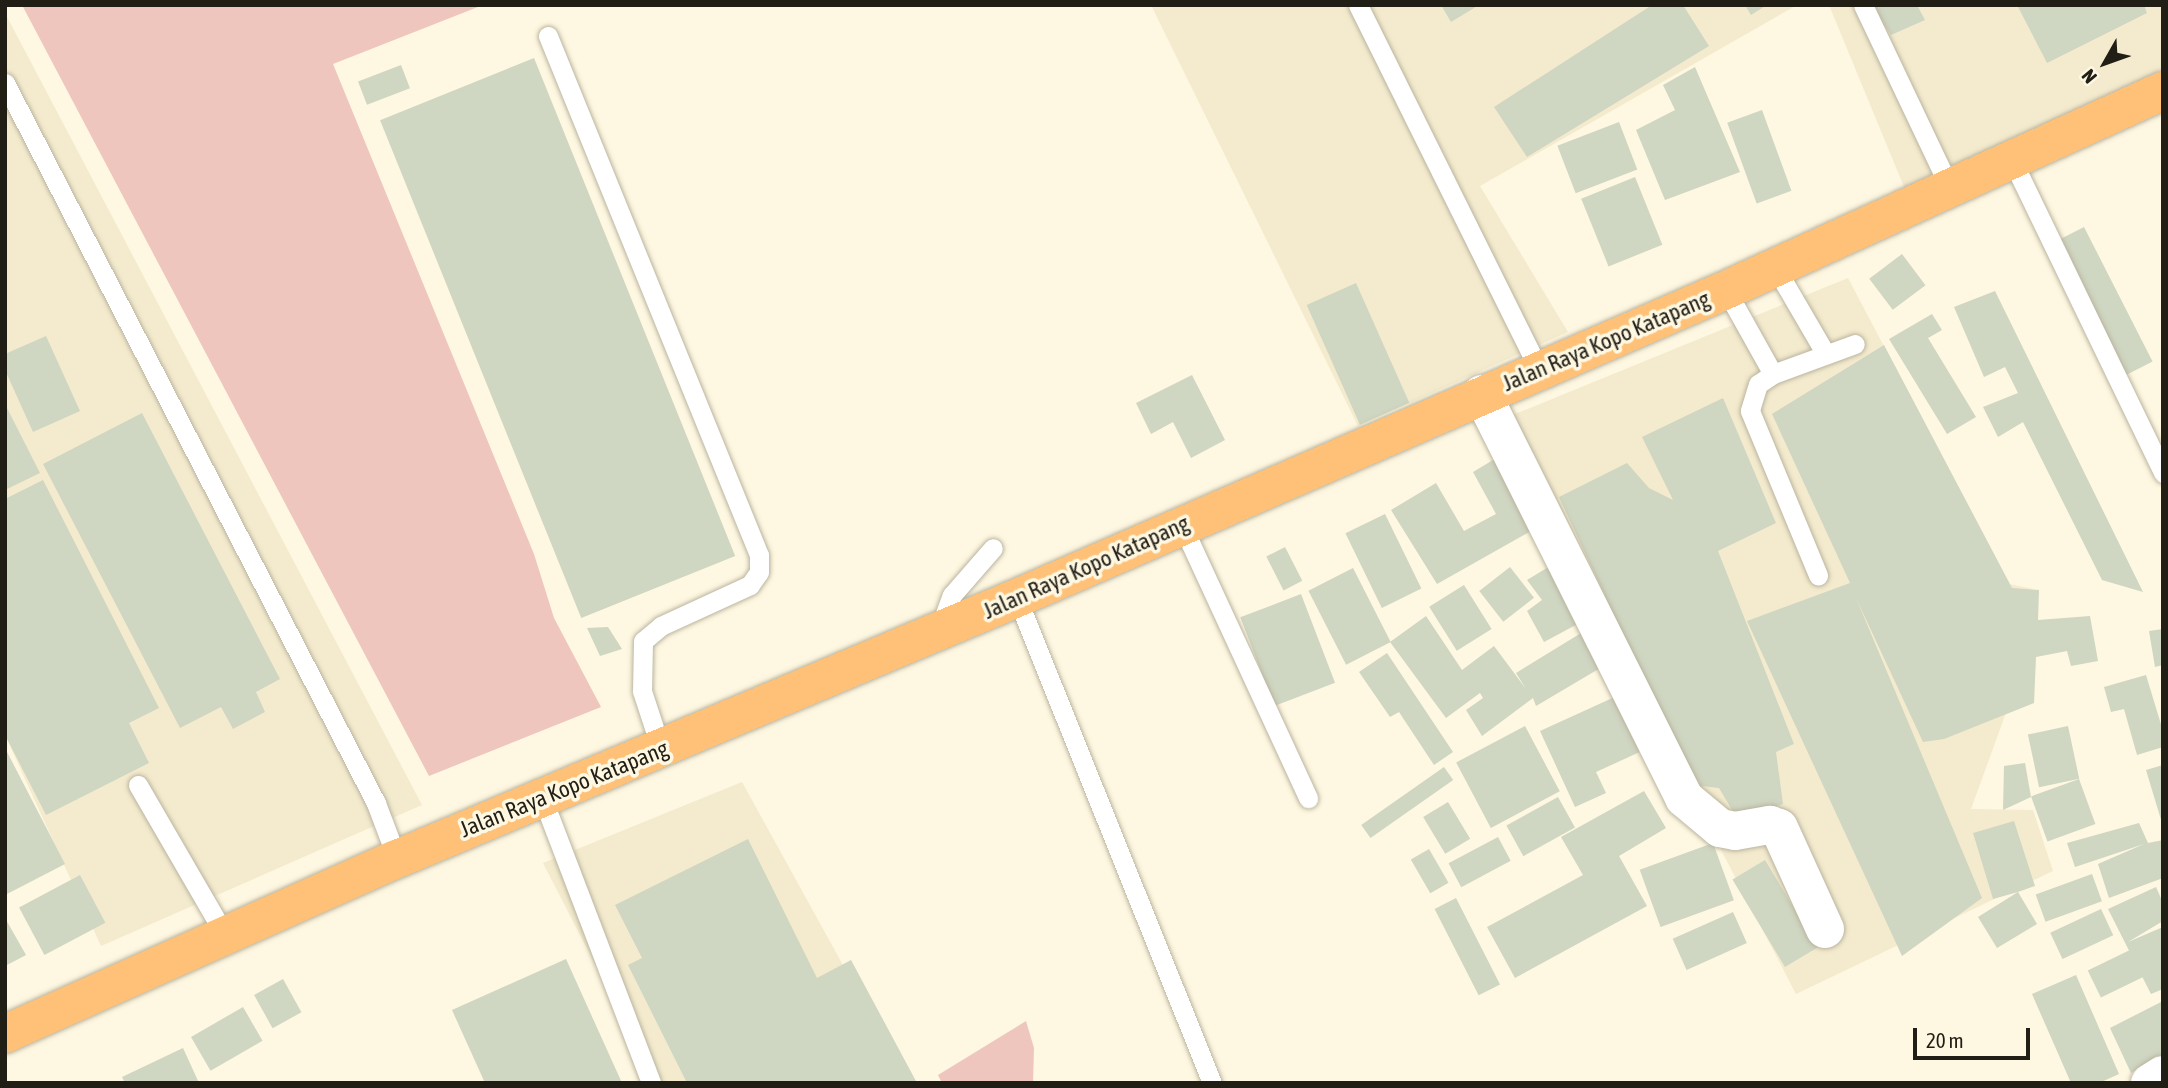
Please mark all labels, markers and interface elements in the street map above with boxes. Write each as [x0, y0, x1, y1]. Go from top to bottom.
north arrow [2070, 28, 2140, 98]
text: N [2077, 65, 2101, 88]
street label: Jalan Raya Kopo Katapang [1498, 285, 1714, 397]
street label: Jalan Raya Kopo Katapang [979, 509, 1193, 625]
street label: Jalan Raya Kopo Katapang [456, 735, 672, 843]
scale bar [1916, 1014, 2033, 1058]
text: 20 m [1926, 1028, 1964, 1052]

